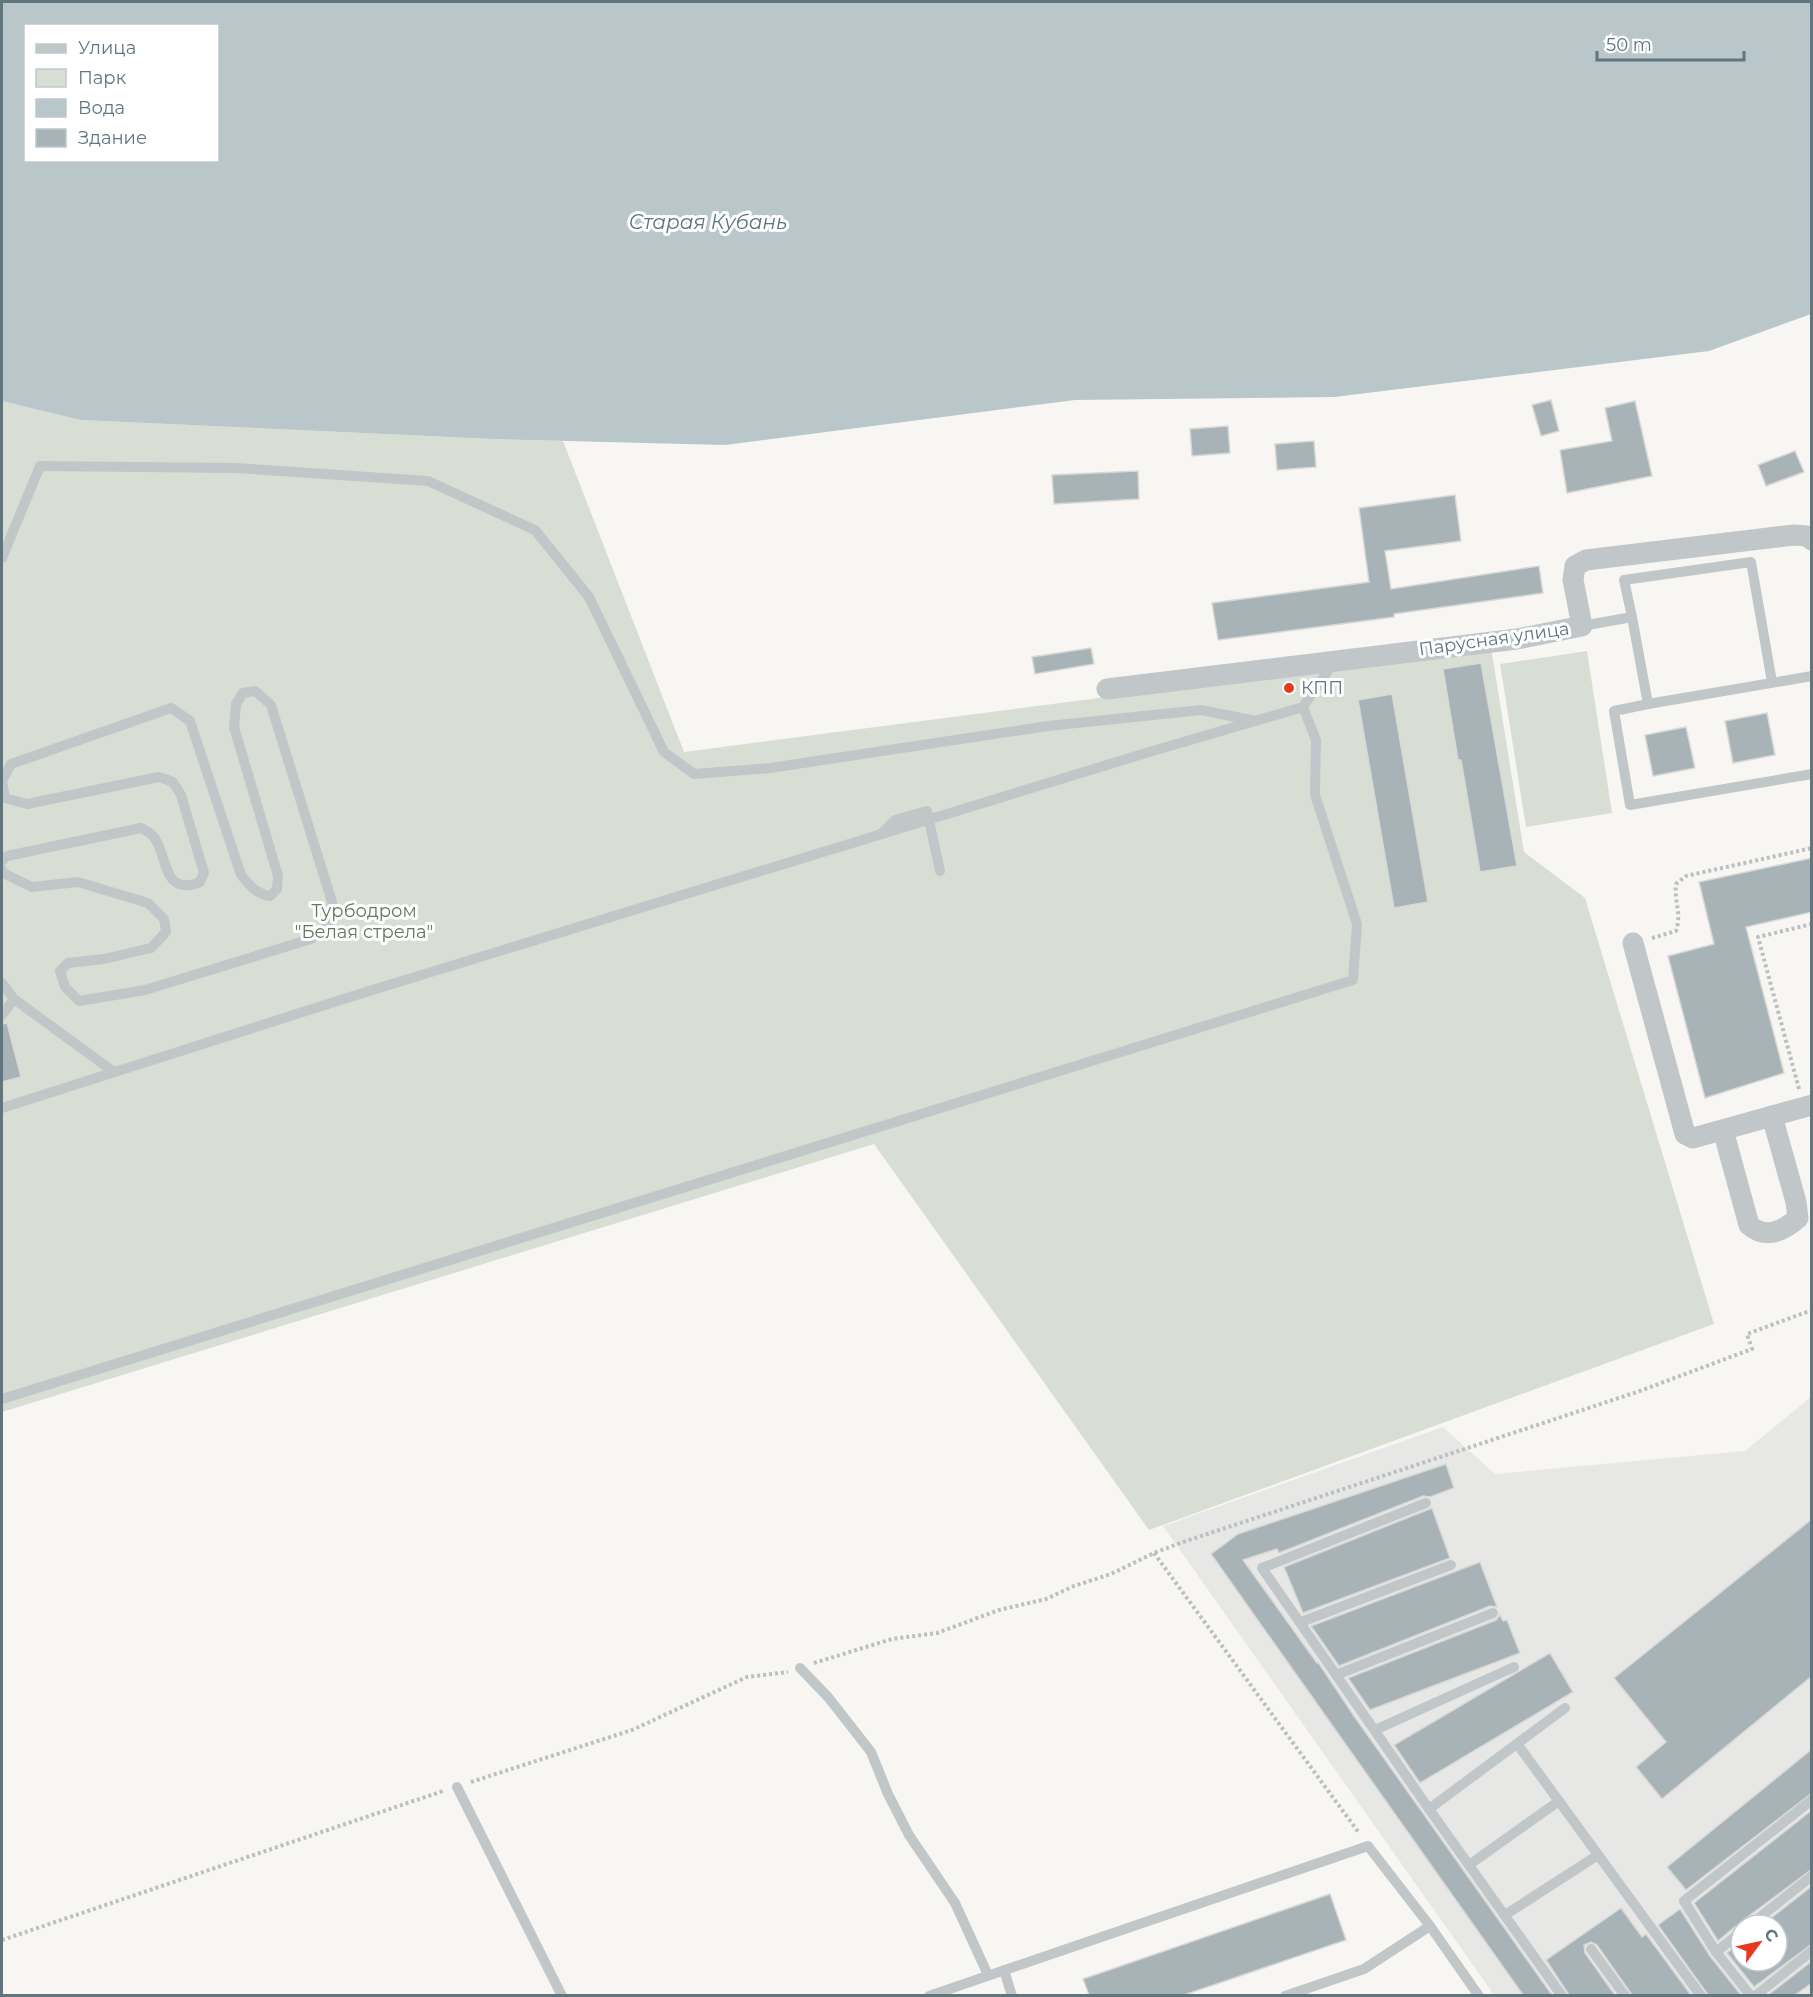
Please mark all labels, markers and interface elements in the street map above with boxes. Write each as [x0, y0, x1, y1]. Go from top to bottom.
legend [24, 24, 219, 162]
scale bar [1597, 24, 1744, 62]
text: 50 m [1606, 34, 1652, 56]
text: Улица [78, 37, 136, 59]
text: Парк [78, 67, 127, 89]
text: Вода [78, 97, 125, 119]
text: Здание [78, 127, 147, 149]
water label: Старая Кубань [629, 210, 787, 234]
street label: Парусная улица [1417, 618, 1571, 660]
place label: КПП [1301, 677, 1343, 699]
marker: КПП [1282, 681, 1296, 695]
park label: Турбодром "Белая стрела" [295, 900, 433, 943]
north arrow [1729, 1913, 1789, 1973]
text: С [1760, 1925, 1782, 1945]

